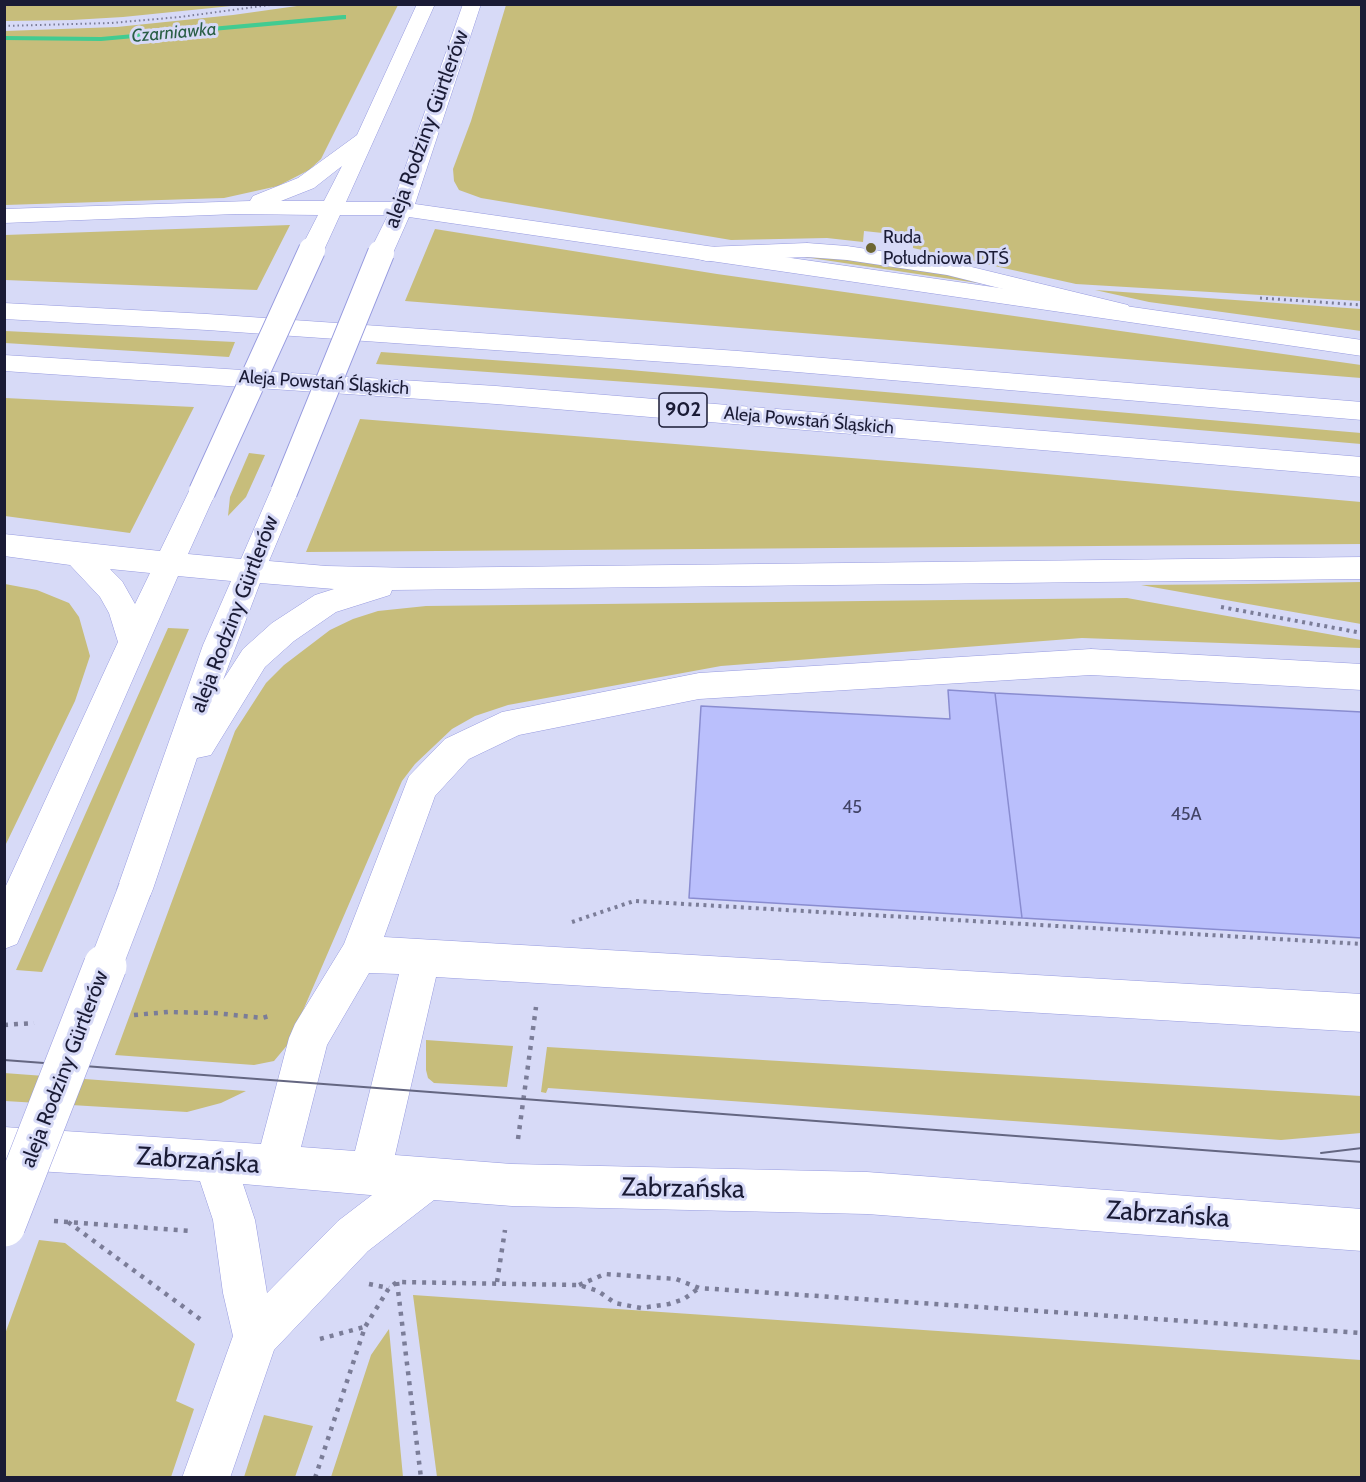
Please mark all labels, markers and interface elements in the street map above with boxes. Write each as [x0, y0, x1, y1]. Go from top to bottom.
water label: Czarniawka [131, 19, 217, 47]
street label: aleja Rodziny Gürtlerów [379, 27, 475, 231]
place label: Ruda Południowa DTŚ [883, 227, 1009, 270]
marker: Ruda Południowa DTŚ [864, 241, 878, 255]
street label: Aleja Powstań Śląskich [238, 366, 410, 400]
road number: 902 [659, 393, 707, 427]
street label: Aleja Powstań Śląskich [723, 403, 895, 439]
street label: aleja Rodziny Gürtlerów [186, 512, 284, 716]
house number: 45 [842, 797, 862, 819]
house number: 45A [1170, 804, 1202, 826]
street label: aleja Rodziny Gürtlerów [16, 967, 114, 1171]
street label: Zabrzańska [135, 1141, 261, 1181]
street label: Zabrzańska [621, 1172, 745, 1206]
street label: Zabrzańska [1105, 1195, 1231, 1235]

